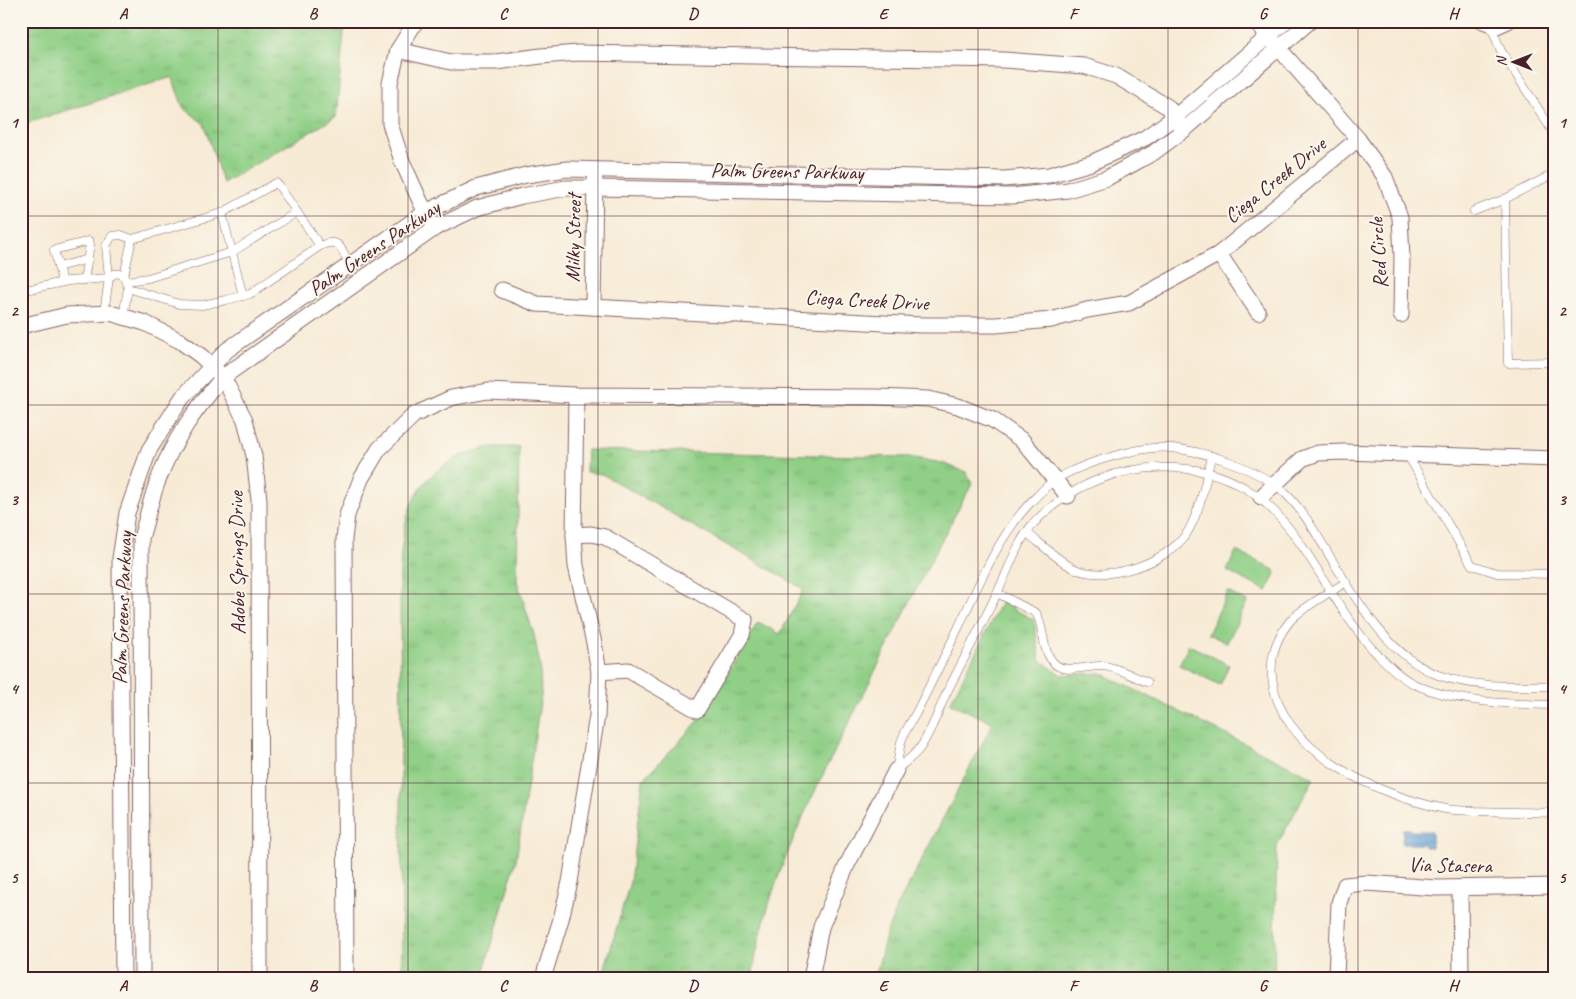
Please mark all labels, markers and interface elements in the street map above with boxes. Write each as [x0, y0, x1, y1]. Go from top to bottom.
text: A [119, 4, 129, 24]
text: B [309, 4, 319, 24]
text: C [499, 4, 509, 24]
text: D [688, 4, 699, 24]
text: E [879, 4, 890, 24]
text: F [1069, 4, 1080, 24]
text: G [1259, 4, 1269, 24]
text: H [1448, 4, 1460, 24]
north arrow [1488, 38, 1538, 88]
text: N [1493, 55, 1510, 66]
text: 1 [10, 113, 19, 133]
text: 1 [1558, 113, 1567, 133]
street label: Ciega Creek Drive [1219, 130, 1333, 229]
street label: Palm Greens Parkway [710, 157, 865, 185]
street label: Milky Street [559, 191, 587, 282]
street label: Palm Greens Parkway [303, 194, 446, 301]
street label: Red Circle [1362, 215, 1393, 289]
street label: Ciega Creek Drive [805, 284, 931, 316]
text: 2 [10, 301, 19, 321]
text: 2 [1558, 301, 1567, 321]
text: 3 [10, 490, 19, 510]
street label: Adobe Springs Drive [223, 490, 251, 635]
text: 3 [1558, 490, 1567, 510]
street label: Palm Greens Parkway [106, 529, 138, 685]
text: 4 [10, 679, 19, 699]
text: 4 [1558, 679, 1567, 699]
street label: Via Stasera [1408, 851, 1494, 879]
text: 5 [11, 868, 20, 888]
text: 5 [1559, 868, 1568, 888]
text: A [119, 976, 129, 996]
text: B [309, 976, 319, 996]
text: C [499, 976, 509, 996]
text: D [688, 976, 699, 996]
text: E [879, 976, 890, 996]
text: F [1069, 976, 1080, 996]
text: G [1259, 976, 1269, 996]
text: H [1448, 976, 1460, 996]

